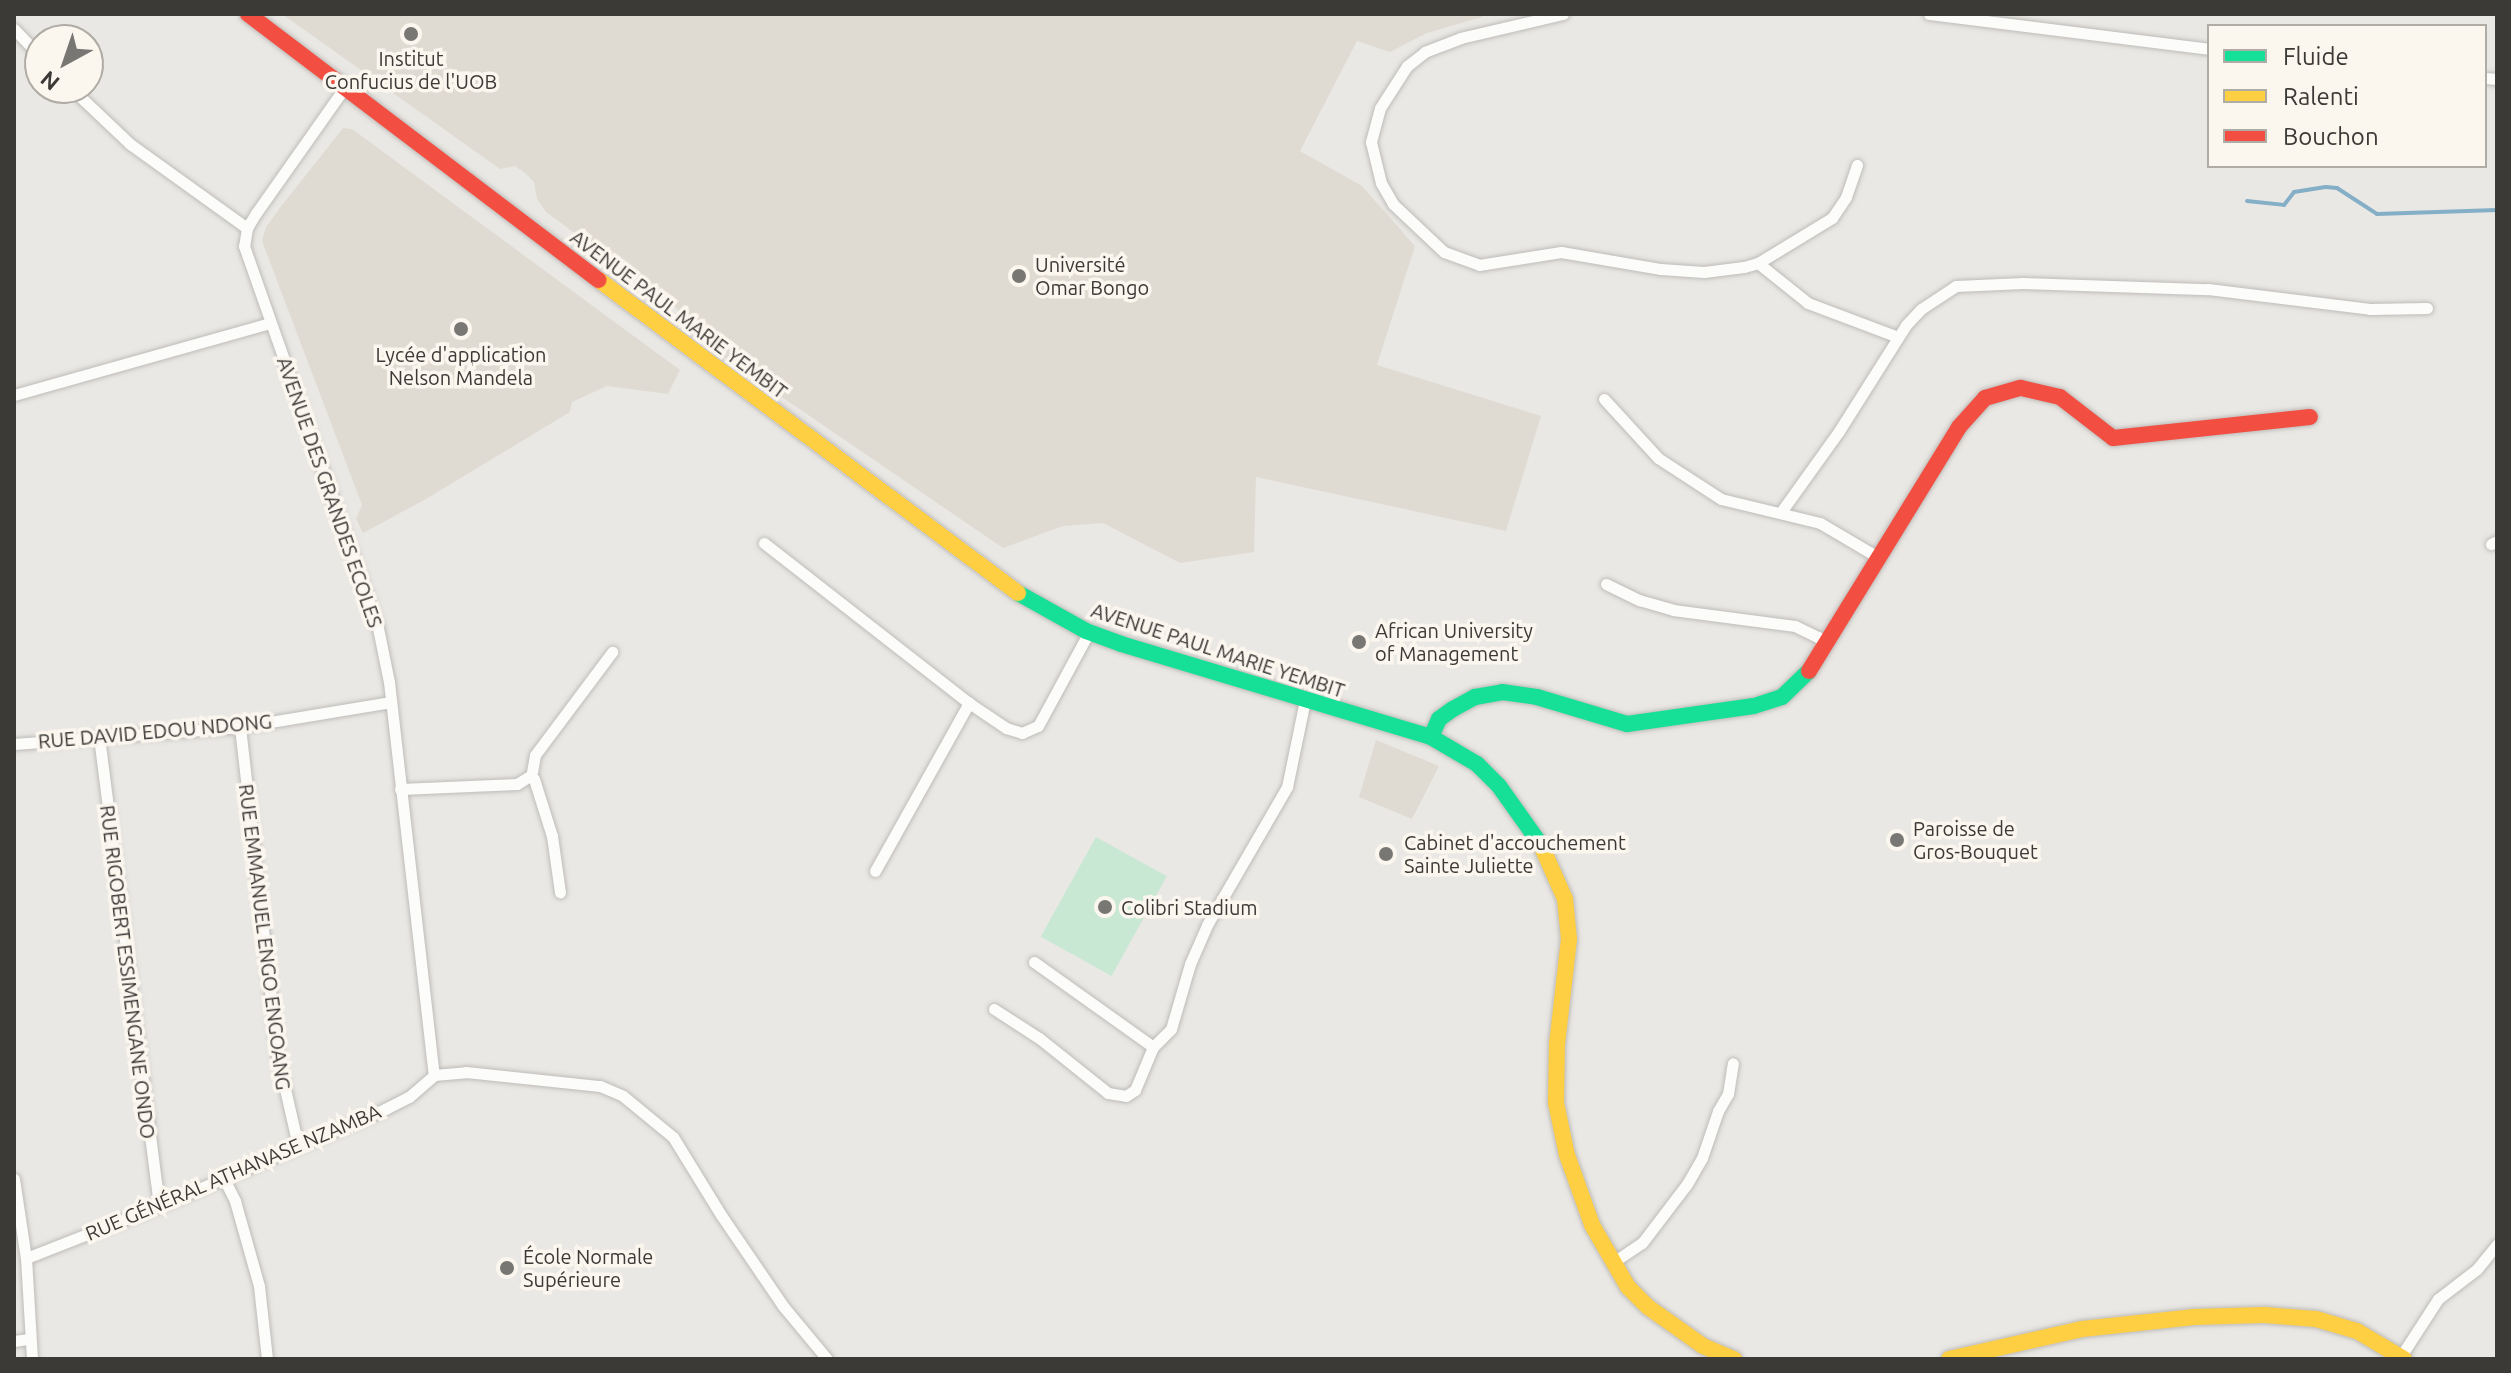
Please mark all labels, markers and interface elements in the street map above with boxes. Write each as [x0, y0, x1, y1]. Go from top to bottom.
north arrow [24, 24, 104, 104]
legend [2207, 24, 2487, 168]
marker: Institut Confucius de l'UOB [402, 25, 420, 43]
text: Fluide [2283, 43, 2349, 70]
place label: Institut Confucius de l'UOB [325, 46, 497, 93]
text: N [35, 66, 64, 96]
text: Ralenti [2283, 83, 2359, 110]
text: Bouchon [2283, 123, 2379, 150]
street label: AVENUE PAUL MARIE YEMBIT [566, 225, 792, 403]
place label: Université Omar Bongo [1035, 252, 1149, 299]
marker: Université Omar Bongo [1010, 267, 1028, 285]
marker: Lycée d'application Nelson Mandela [452, 320, 470, 338]
place label: Lycée d'application Nelson Mandela [375, 342, 547, 389]
street label: AVENUE DES GRANDES ECOLES [272, 354, 388, 630]
street label: AVENUE PAUL MARIE YEMBIT [1088, 598, 1348, 702]
place label: African University of Management [1375, 618, 1533, 665]
marker: African University of Management [1350, 633, 1368, 651]
street label: RUE DAVID EDOU NDONG [37, 709, 273, 753]
street label: RUE EMMANUEL ENGO ENGOANG [234, 783, 296, 1091]
street label: RUE RIGOBERT ESSIMENGANE ONDO [96, 804, 160, 1140]
place label: Paroisse de Gros-Bouquet [1913, 816, 2038, 863]
place label: Cabinet d'accouchement Sainte Juliette [1404, 830, 1626, 877]
marker: Paroisse de Gros-Bouquet [1888, 831, 1906, 849]
marker: Cabinet d'accouchement Sainte Juliette [1375, 843, 1397, 865]
place label: Colibri Stadium [1121, 895, 1258, 919]
marker: Colibri Stadium [1096, 898, 1114, 916]
street label: RUE GÉNÉRAL ATHANASE NZAMBA [82, 1099, 384, 1245]
place label: École Normale Supérieure [523, 1244, 653, 1291]
marker: École Normale Supérieure [498, 1259, 516, 1277]

